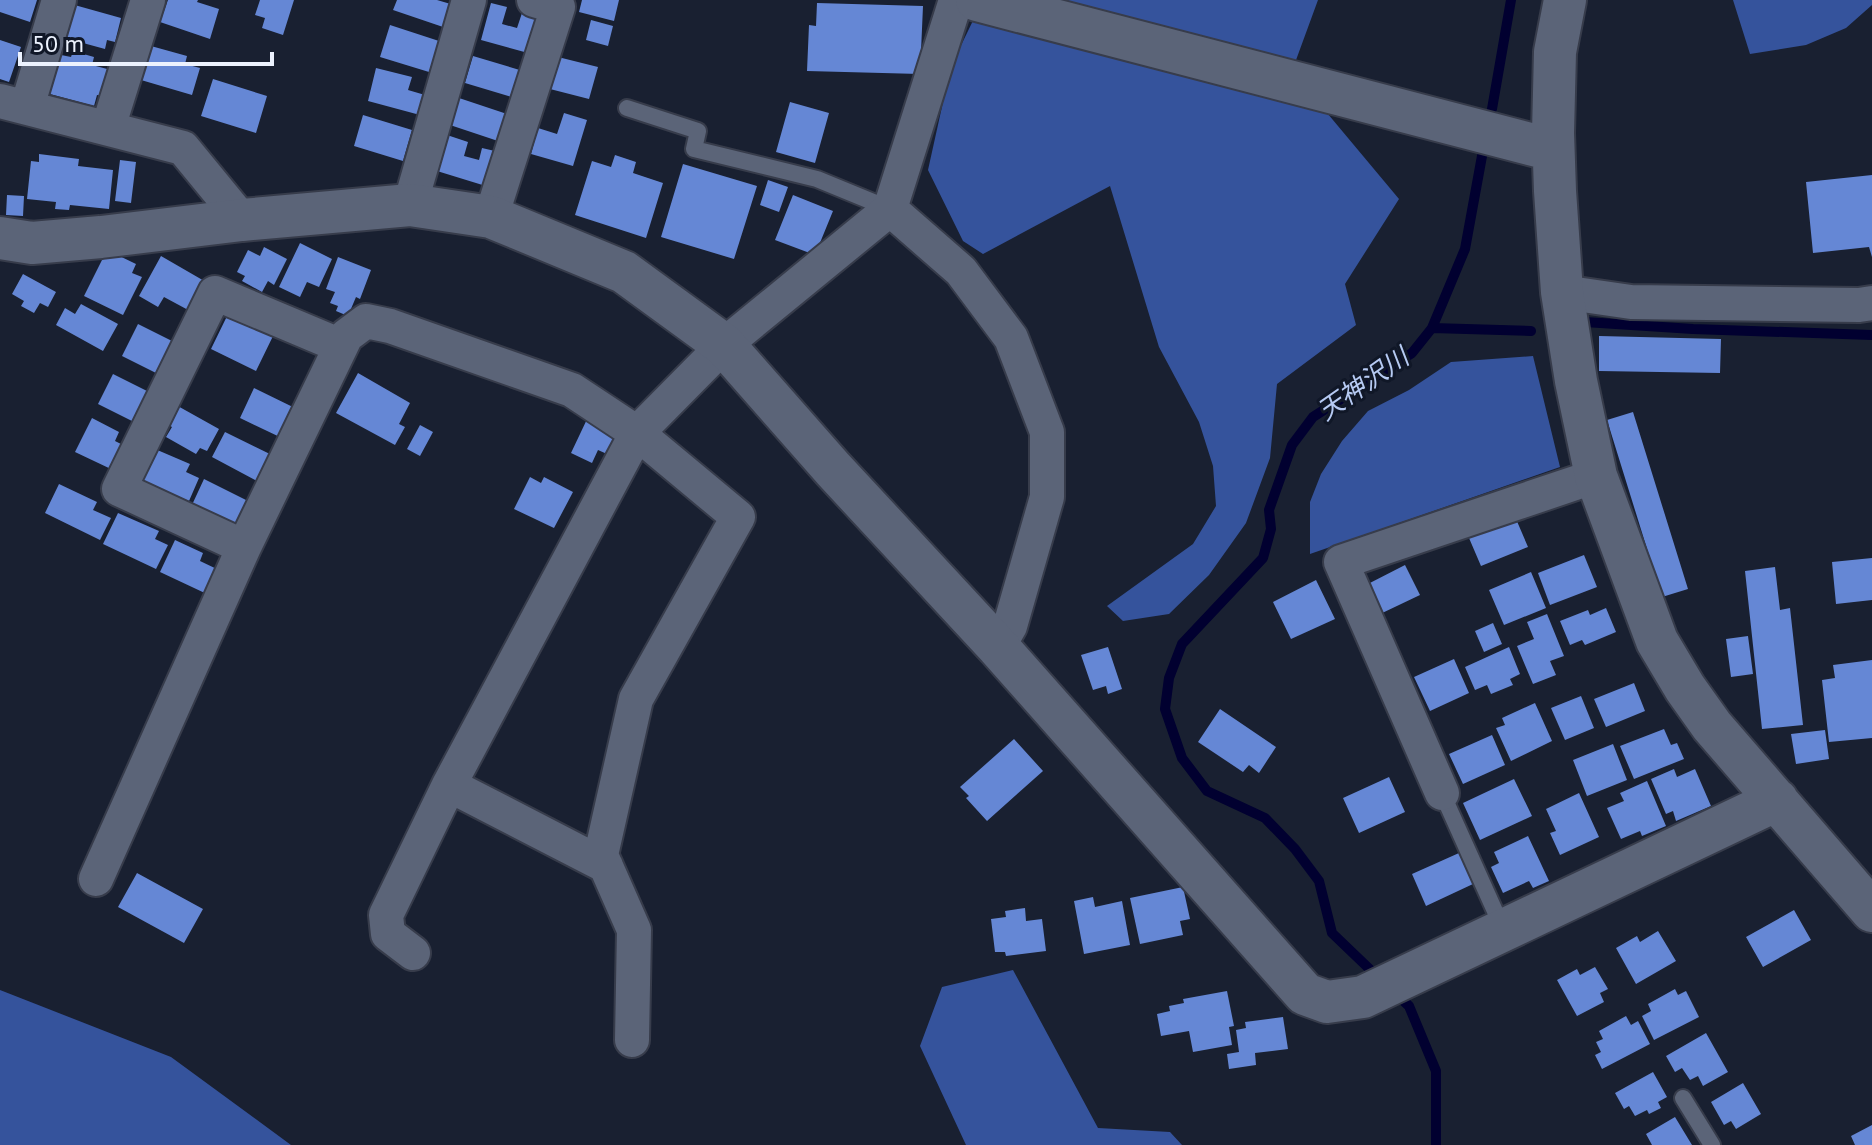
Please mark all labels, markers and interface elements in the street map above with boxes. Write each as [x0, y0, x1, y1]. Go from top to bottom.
scale bar [20, 16, 272, 66]
text: 50 m [32, 28, 84, 59]
water label: 天神沢川 [1311, 339, 1417, 427]

